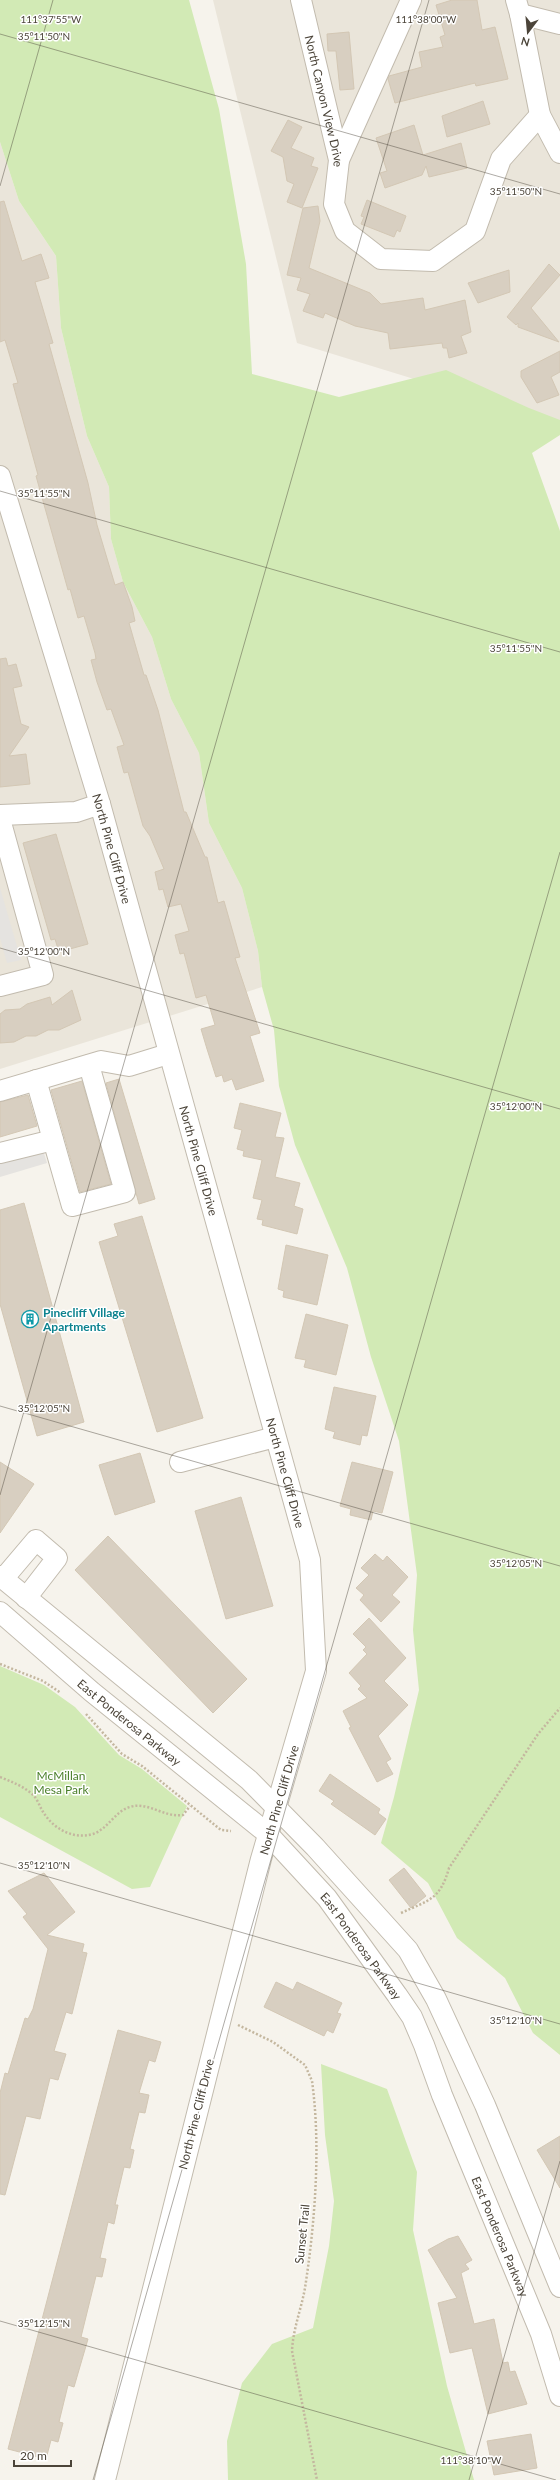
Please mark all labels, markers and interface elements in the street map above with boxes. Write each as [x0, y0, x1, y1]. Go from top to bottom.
north arrow [508, 12, 548, 52]
text: 111°37'55"W [21, 13, 82, 25]
text: 111°38'00"W [396, 13, 457, 25]
text: 35°11'50"N [18, 30, 70, 42]
street label: North Canyon View Drive [302, 34, 347, 168]
text: N [519, 35, 531, 50]
text: 35°11'50"N [490, 185, 542, 197]
text: 35°11'55"N [18, 487, 70, 499]
text: 35°11'55"N [490, 642, 542, 654]
street label: North Pine Cliff Drive [90, 792, 135, 905]
text: 35°12'00"N [18, 945, 70, 957]
text: 35°12'00"N [490, 1100, 542, 1112]
street label: North Pine Cliff Drive [177, 1104, 221, 1217]
place label: Pinecliff Village Apartments [42, 1305, 126, 1334]
building icon: Pinecliff Village Apartments [20, 1309, 40, 1329]
text: 35°12'05"N [18, 1402, 70, 1414]
street label: North Pine Cliff Drive [263, 1416, 308, 1530]
text: 35°12'05"N [490, 1557, 542, 1569]
street label: East Ponderosa Parkway [75, 1676, 185, 1769]
street label: North Pine Cliff Drive [256, 1743, 302, 1857]
park label: McMillan Mesa Park [34, 1768, 89, 1797]
text: 35°12'10"N [18, 1859, 70, 1871]
street label: East Ponderosa Parkway [318, 1889, 406, 2003]
text: 35°12'10"N [490, 2014, 542, 2026]
street label: North Pine Cliff Drive [175, 2057, 217, 2171]
street label: East Ponderosa Parkway [469, 2174, 532, 2300]
street label: Sunset Trail [291, 2203, 313, 2265]
text: 35°12'15"N [18, 2317, 70, 2329]
scale bar [14, 2442, 71, 2468]
text: 20 m [20, 2448, 47, 2463]
text: 111°38'10"W [441, 2454, 502, 2466]

